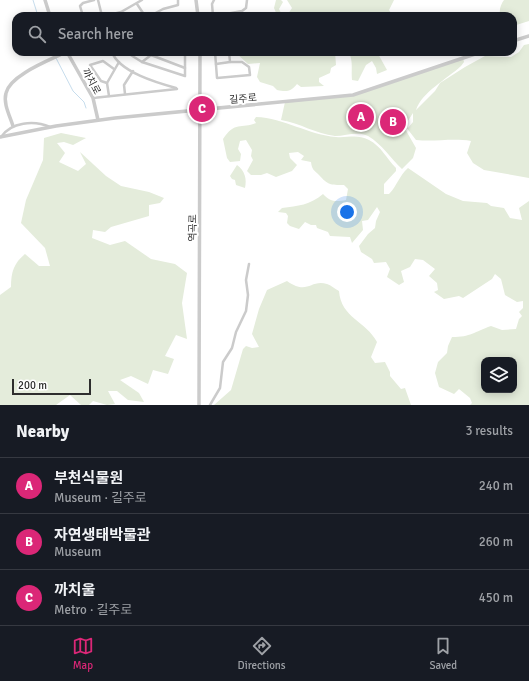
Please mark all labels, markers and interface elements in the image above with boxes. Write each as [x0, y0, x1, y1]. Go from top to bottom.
search box [12, 12, 517, 56]
icon: search [26, 23, 48, 45]
text: Search here [58, 25, 134, 43]
street label: 까치로 [79, 66, 103, 96]
street label: 길주로 [229, 92, 257, 106]
pin: C [189, 94, 215, 124]
pin: A [348, 102, 374, 132]
pin: B [380, 107, 406, 137]
your location [337, 202, 357, 222]
street label: 역곡로 [187, 214, 199, 242]
map controls [481, 357, 517, 393]
button: layers [481, 357, 517, 393]
scale bar [12, 377, 91, 396]
text: 200 m [18, 379, 47, 392]
text: Nearby [16, 421, 69, 442]
text: 3 results [465, 423, 513, 439]
text: 부천식물원 [54, 469, 123, 487]
text: A [25, 478, 33, 494]
text: 240 m [479, 478, 513, 494]
text: Museum · 길주로 [54, 490, 147, 506]
text: 자연생태박물관 [54, 526, 151, 544]
text: B [25, 534, 33, 550]
text: 260 m [479, 534, 513, 550]
text: Museum [54, 544, 101, 560]
text: 까치울 [54, 581, 95, 599]
text: C [25, 590, 33, 606]
text: 450 m [479, 590, 513, 606]
text: Metro · 길주로 [54, 602, 132, 618]
tab: Map [72, 635, 94, 672]
tab: Directions [238, 635, 286, 672]
tab: Saved [429, 635, 457, 672]

